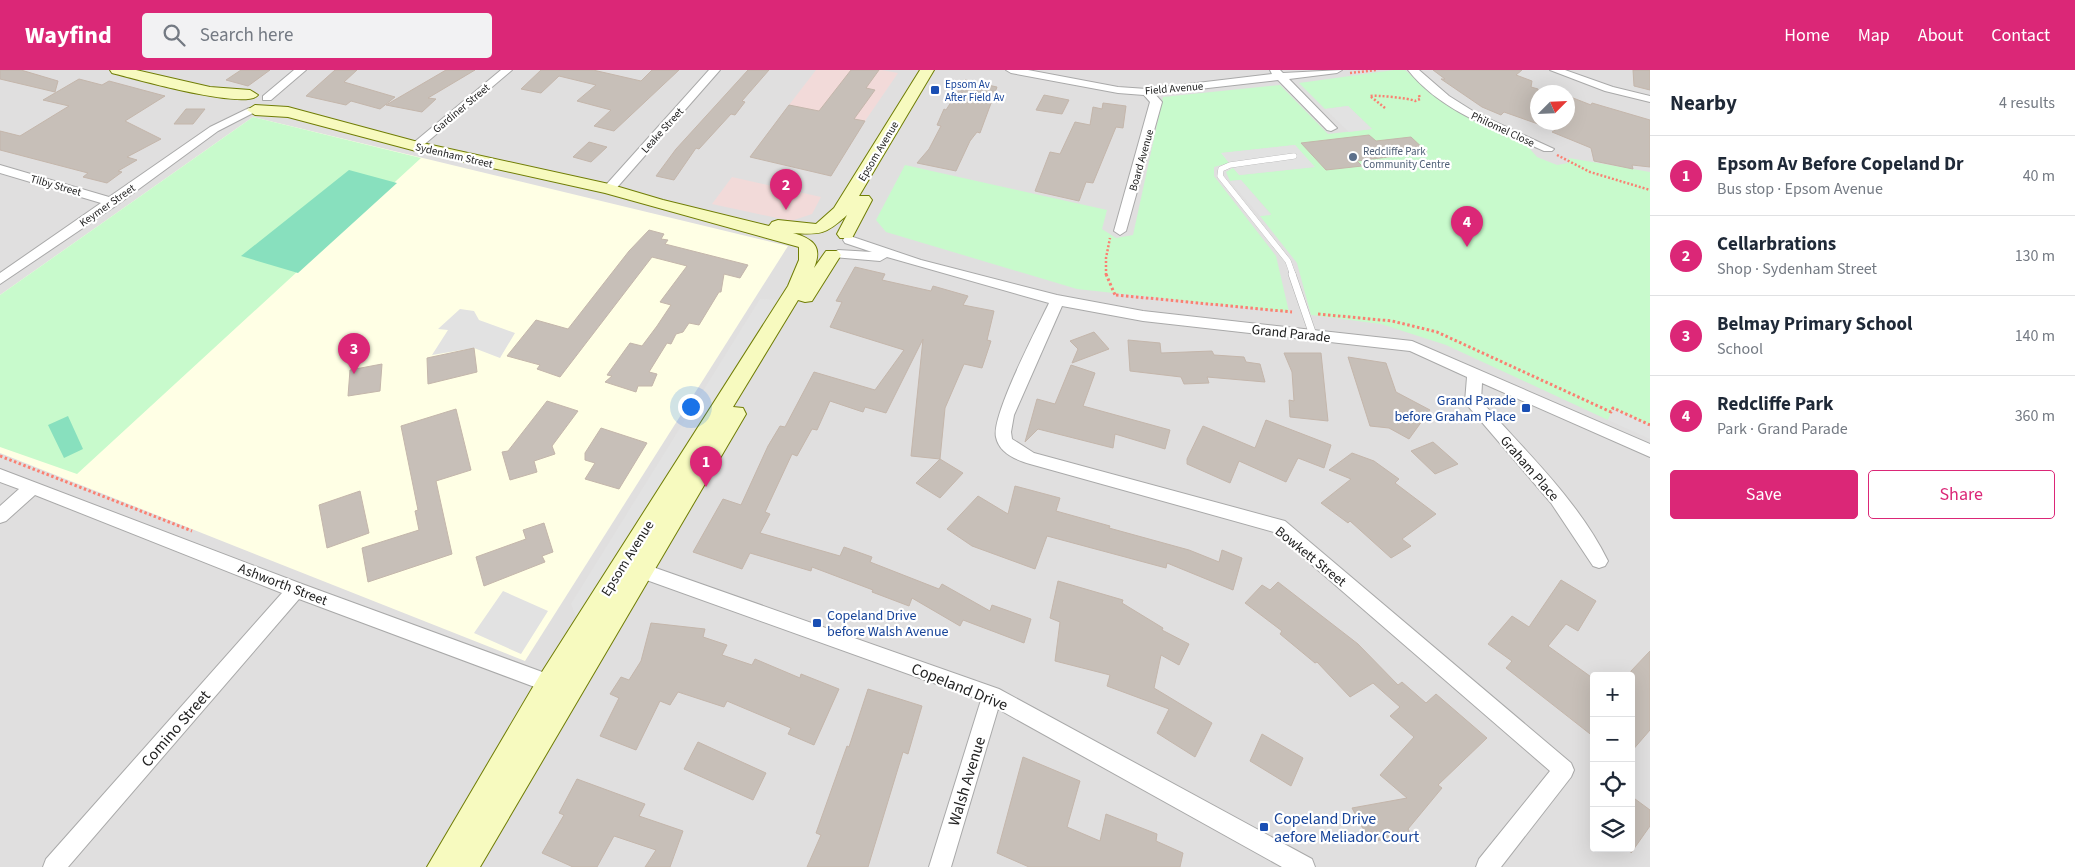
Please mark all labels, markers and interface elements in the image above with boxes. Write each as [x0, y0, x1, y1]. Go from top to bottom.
search box [142, 13, 492, 58]
text: Wayfind [25, 18, 112, 53]
icon: search [160, 21, 188, 49]
text: Search here [200, 22, 293, 49]
text: Home [1784, 23, 1830, 48]
text: Map [1858, 23, 1890, 48]
text: About [1918, 23, 1963, 48]
text: Contact [1991, 23, 2050, 48]
place label: Epsom Av After Field Av [945, 77, 1004, 105]
street label: Field Avenue [1144, 78, 1204, 99]
street label: Gardiner Street [430, 80, 493, 137]
marker: Epsom Av After Field Av [929, 84, 941, 96]
north arrow [1530, 85, 1575, 130]
text: Nearby [1670, 88, 1737, 118]
text: 4 results [1999, 92, 2055, 114]
street label: Leake Street [638, 104, 687, 156]
street label: Philomel Close [1469, 108, 1537, 151]
street label: Epsom Avenue [855, 118, 903, 184]
street label: Board Avenue [1125, 127, 1158, 193]
street label: Sydenham Street [414, 139, 494, 172]
place label: Redcliffe Park Community Centre [1363, 144, 1450, 172]
marker: Redcliffe Park Community Centre [1347, 151, 1359, 163]
text: Epsom Av Before Copeland Dr [1717, 151, 1964, 178]
text: 1 [1682, 165, 1690, 187]
text: 40 m [2023, 165, 2055, 187]
pin: 2 [770, 169, 802, 210]
street label: Tilby Street [29, 171, 83, 200]
text: Bus stop · Epsom Avenue [1717, 178, 1883, 200]
street label: Keymer Street [76, 180, 138, 230]
pin: 4 [1451, 206, 1483, 247]
text: Cellarbrations [1717, 231, 1836, 258]
text: 2 [1682, 245, 1690, 267]
text: 130 m [2015, 245, 2055, 267]
text: Shop · Sydenham Street [1717, 258, 1877, 280]
text: Belmay Primary School [1717, 311, 1912, 338]
street label: Grand Parade [1250, 320, 1331, 348]
text: 3 [1682, 325, 1690, 347]
text: 140 m [2015, 325, 2055, 347]
pin: 3 [338, 333, 370, 374]
text: School [1717, 338, 1763, 360]
place label: Grand Parade before Graham Place [1394, 391, 1516, 427]
text: Redcliffe Park [1717, 391, 1833, 418]
your location [678, 394, 704, 420]
marker: Grand Parade before Graham Place [1520, 402, 1532, 414]
text: 4 [1682, 405, 1690, 427]
text: 360 m [2015, 405, 2055, 427]
text: Park · Grand Parade [1717, 418, 1848, 440]
street label: Graham Place [1495, 432, 1563, 506]
pin: 1 [690, 446, 722, 487]
button: Save [1670, 470, 1858, 519]
button: Share [1868, 470, 2055, 519]
street label: Epsom Avenue [597, 517, 659, 600]
street label: Bowkett Street [1271, 522, 1350, 592]
street label: Ashworth Street [235, 559, 330, 611]
place label: Copeland Drive before Walsh Avenue [827, 606, 949, 642]
marker: Copeland Drive before Walsh Avenue [811, 617, 823, 629]
street label: Copeland Drive [908, 658, 1011, 716]
map controls [1590, 672, 1635, 852]
button: + [1590, 672, 1635, 717]
street label: Comino Street [136, 685, 216, 772]
button: − [1590, 717, 1635, 762]
street label: Walsh Avenue [943, 734, 991, 829]
button: locate [1590, 762, 1635, 807]
button: layers [1590, 807, 1635, 852]
place label: Copeland Drive aefore Meliador Court [1274, 808, 1420, 848]
marker: Copeland Drive aefore Meliador Court [1258, 821, 1270, 833]

